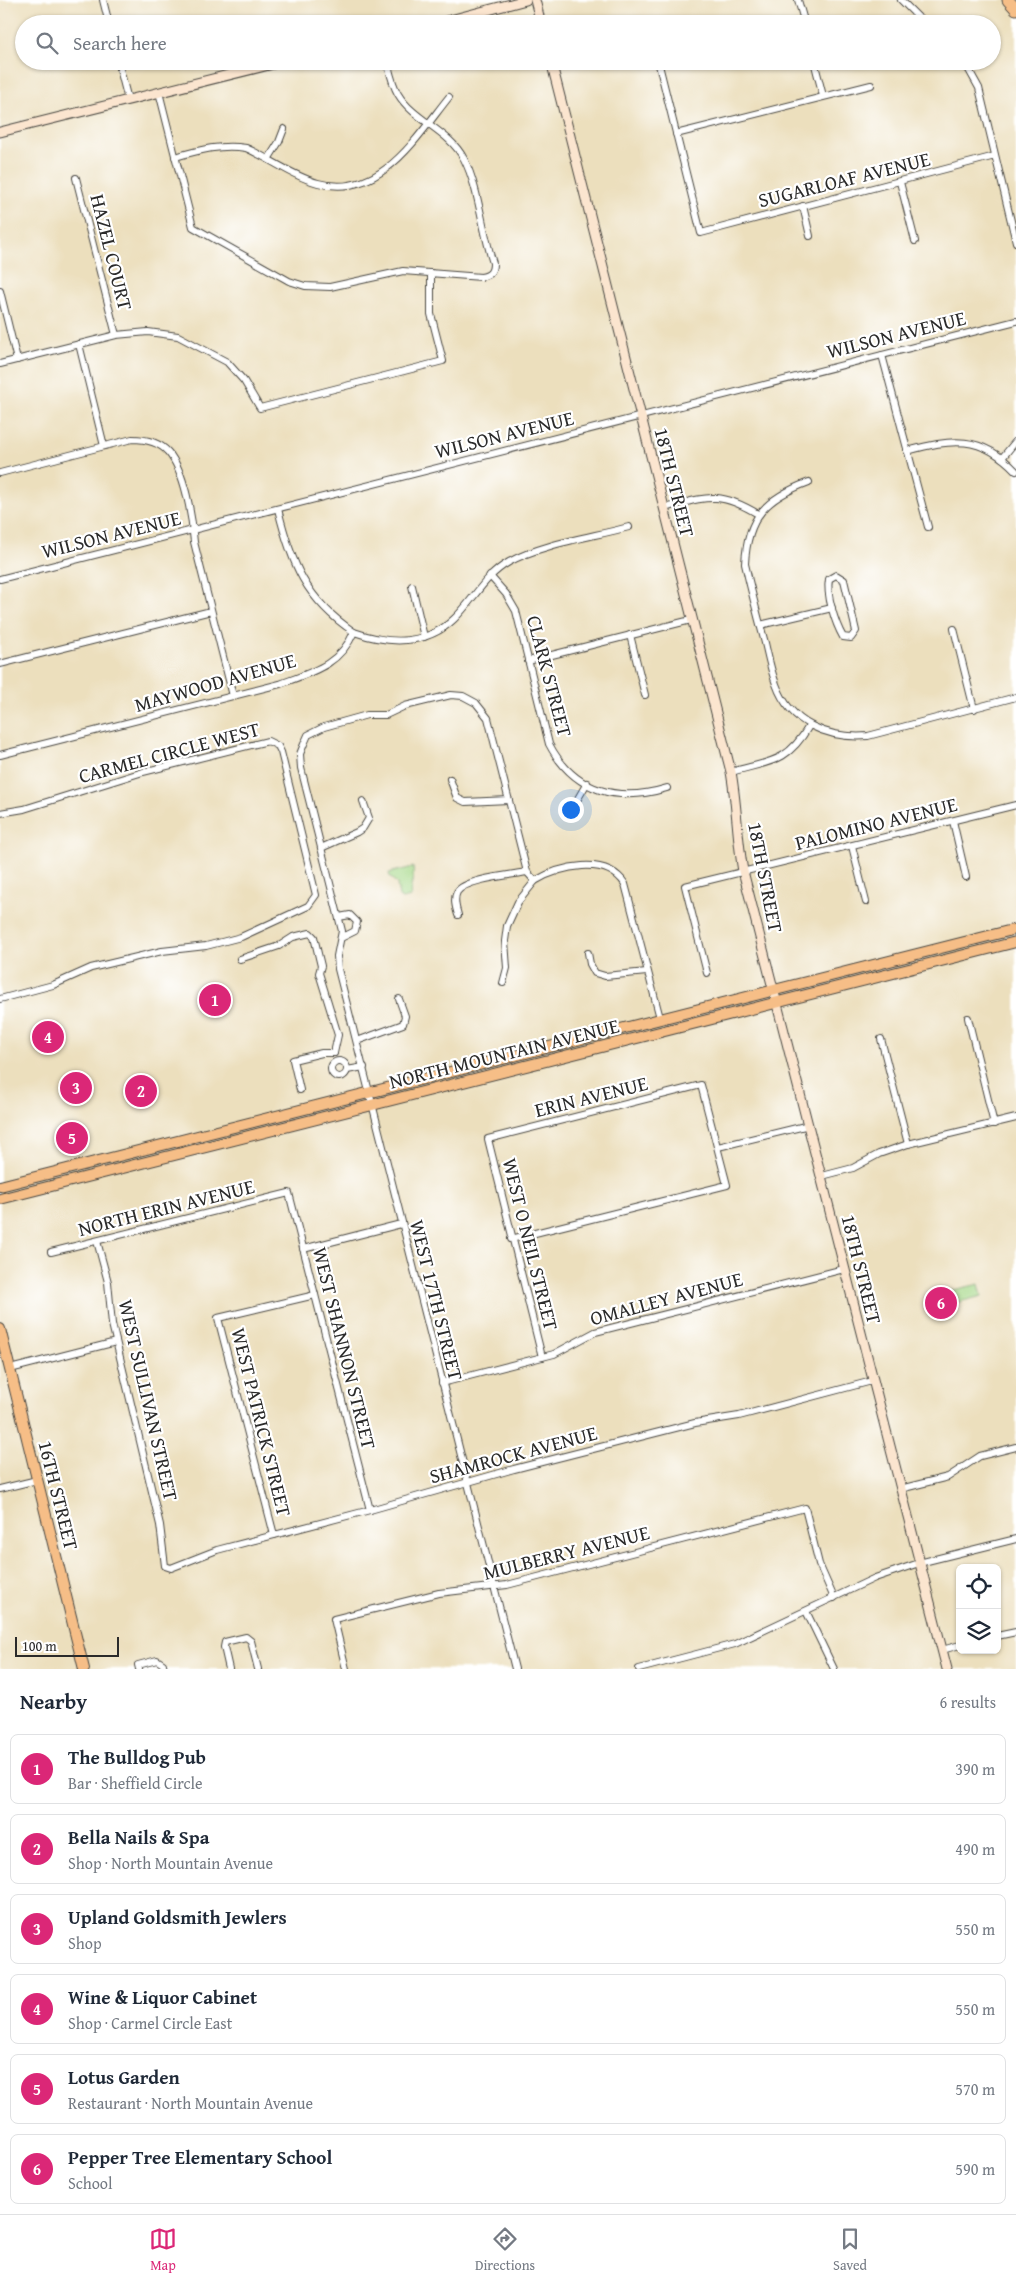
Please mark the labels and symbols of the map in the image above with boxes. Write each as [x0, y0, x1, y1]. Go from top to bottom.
street label: SUGARLOAF AVENUE [755, 144, 933, 214]
street label: HAZEL COURT [84, 191, 140, 313]
street label: WILSON AVENUE [823, 303, 969, 365]
street label: WILSON AVENUE [431, 403, 577, 465]
street label: 18TH STREET [647, 424, 703, 540]
street label: WILSON AVENUE [38, 503, 184, 565]
street label: CLARK STREET [520, 612, 580, 740]
street label: MAYWOOD AVENUE [131, 645, 299, 719]
street label: CARMEL CIRCLE WEST [75, 714, 263, 790]
street label: PALOMINO AVENUE [792, 789, 960, 857]
your location [558, 797, 584, 823]
street label: 18TH STREET [741, 819, 791, 935]
pin: 1 [199, 981, 231, 1019]
street label: NORTH MOUNTAIN AVENUE [386, 1010, 622, 1096]
pin: 4 [32, 1018, 64, 1056]
street label: ERIN AVENUE [531, 1068, 651, 1124]
pin: 3 [60, 1069, 92, 1107]
pin: 2 [125, 1072, 157, 1110]
pin: 5 [56, 1119, 88, 1157]
street label: WEST O NEIL STREET [496, 1155, 566, 1333]
street label: NORTH ERIN AVENUE [75, 1171, 257, 1243]
street label: 18TH STREET [834, 1211, 890, 1327]
street label: WEST 17TH STREET [403, 1217, 471, 1383]
street label: WEST SHANNON STREET [306, 1244, 384, 1452]
street label: OMALLEY AVENUE [586, 1264, 746, 1332]
pin: 6 [925, 1284, 957, 1322]
street label: WEST SULLIVAN STREET [112, 1296, 186, 1504]
street label: WEST PATRICK STREET [225, 1325, 299, 1519]
street label: SHAMROCK AVENUE [426, 1418, 600, 1490]
street label: 16TH STREET [31, 1437, 87, 1553]
street label: MULBERRY AVENUE [480, 1517, 652, 1587]
scale bar [15, 1634, 119, 1657]

